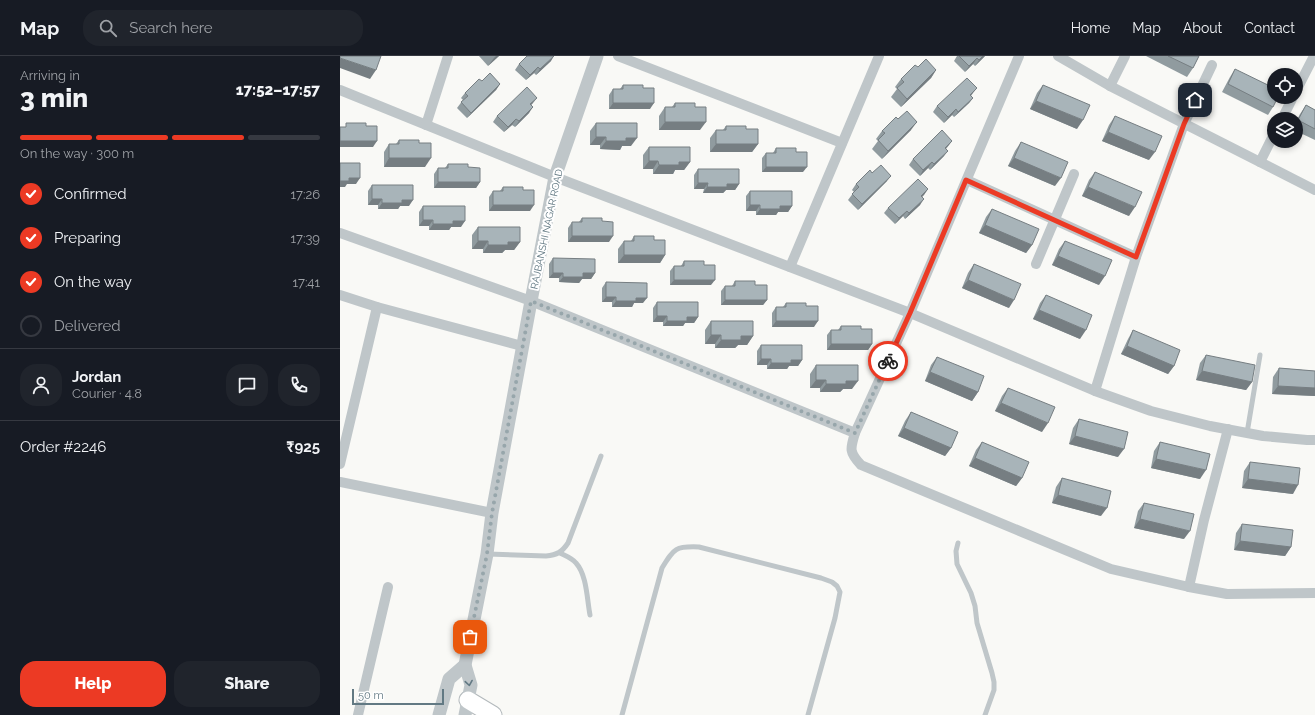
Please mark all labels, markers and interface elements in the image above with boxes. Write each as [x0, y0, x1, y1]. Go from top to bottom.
search box [83, 10, 363, 46]
text: Map [20, 17, 59, 39]
icon: search [97, 17, 119, 39]
text: Search here [129, 19, 213, 37]
text: Home [1071, 20, 1110, 36]
text: Map [1132, 20, 1161, 36]
text: About [1183, 20, 1222, 36]
text: Contact [1244, 20, 1295, 36]
text: Arriving in [20, 68, 80, 83]
map controls [1267, 68, 1303, 148]
button: locate [1267, 68, 1303, 104]
text: 17:52–17:57 [236, 81, 320, 99]
text: 3 min [20, 83, 88, 113]
pin [1178, 83, 1212, 117]
icon: home [1184, 89, 1206, 111]
button: layers [1267, 112, 1303, 148]
text: On the way · 300 m [20, 146, 134, 161]
street label: RAJBANSHI NAGAR ROAD [528, 168, 565, 290]
icon: check [20, 183, 42, 205]
text: Confirmed [54, 185, 127, 203]
text: 17:26 [290, 187, 320, 202]
icon: check [20, 227, 42, 249]
text: Preparing [54, 229, 121, 247]
text: 17:39 [291, 231, 320, 246]
icon: check [20, 271, 42, 293]
text: On the way [54, 273, 132, 291]
text: 17:41 [292, 275, 320, 290]
text: Delivered [54, 317, 121, 335]
courier [868, 341, 908, 381]
icon: bike [877, 350, 899, 372]
button: person [20, 364, 62, 406]
button: chat [226, 364, 268, 406]
button: phone [278, 364, 320, 406]
text: Jordan [72, 368, 121, 386]
text: Courier · 4.8 [72, 386, 142, 401]
text: Order #2246 [20, 438, 106, 456]
text: ₹925 [286, 438, 320, 456]
pin [453, 620, 487, 654]
icon: bag [459, 626, 481, 648]
button: Help [20, 661, 166, 707]
button: Share [174, 661, 320, 707]
one-way arrow [464, 679, 473, 686]
scale bar [352, 687, 444, 706]
text: 50 m [358, 689, 384, 702]

